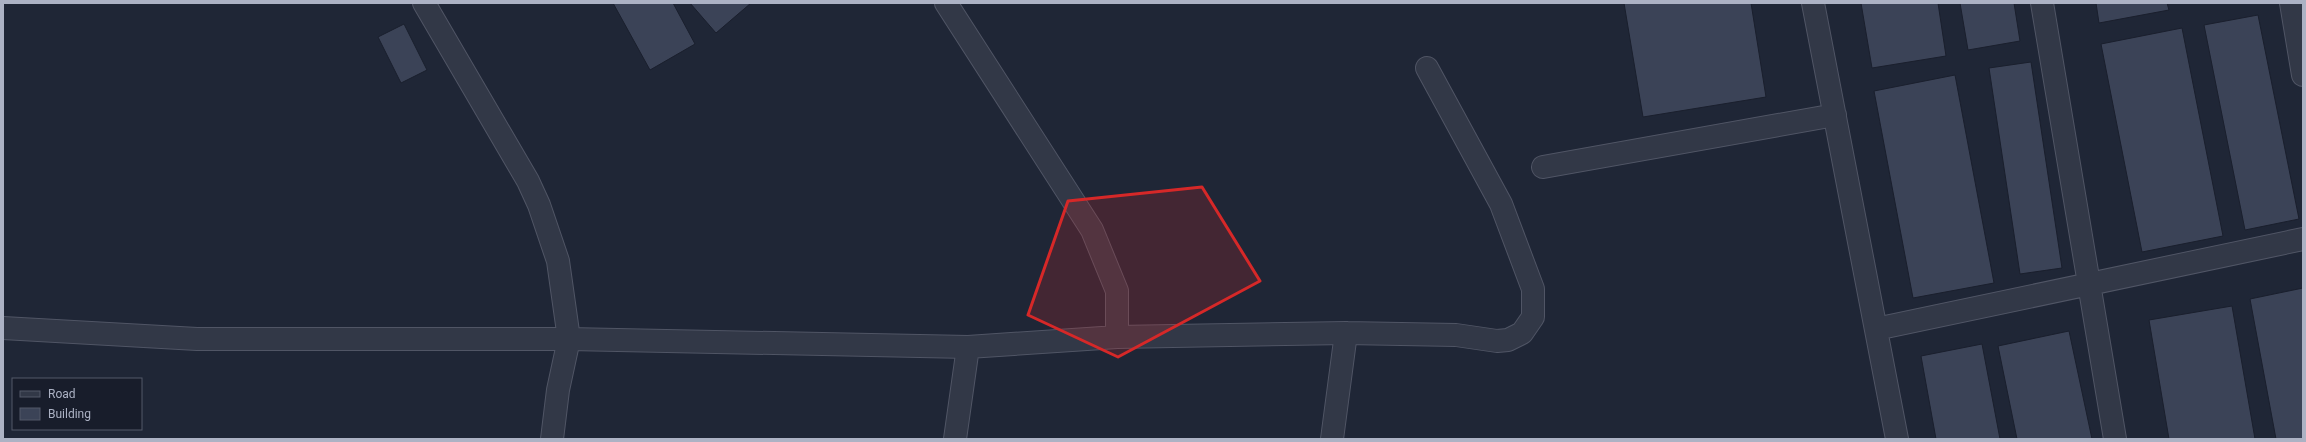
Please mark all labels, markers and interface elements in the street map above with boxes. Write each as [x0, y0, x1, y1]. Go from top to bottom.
legend [12, 378, 142, 430]
text: Road [48, 387, 76, 401]
text: Building [48, 407, 91, 421]

